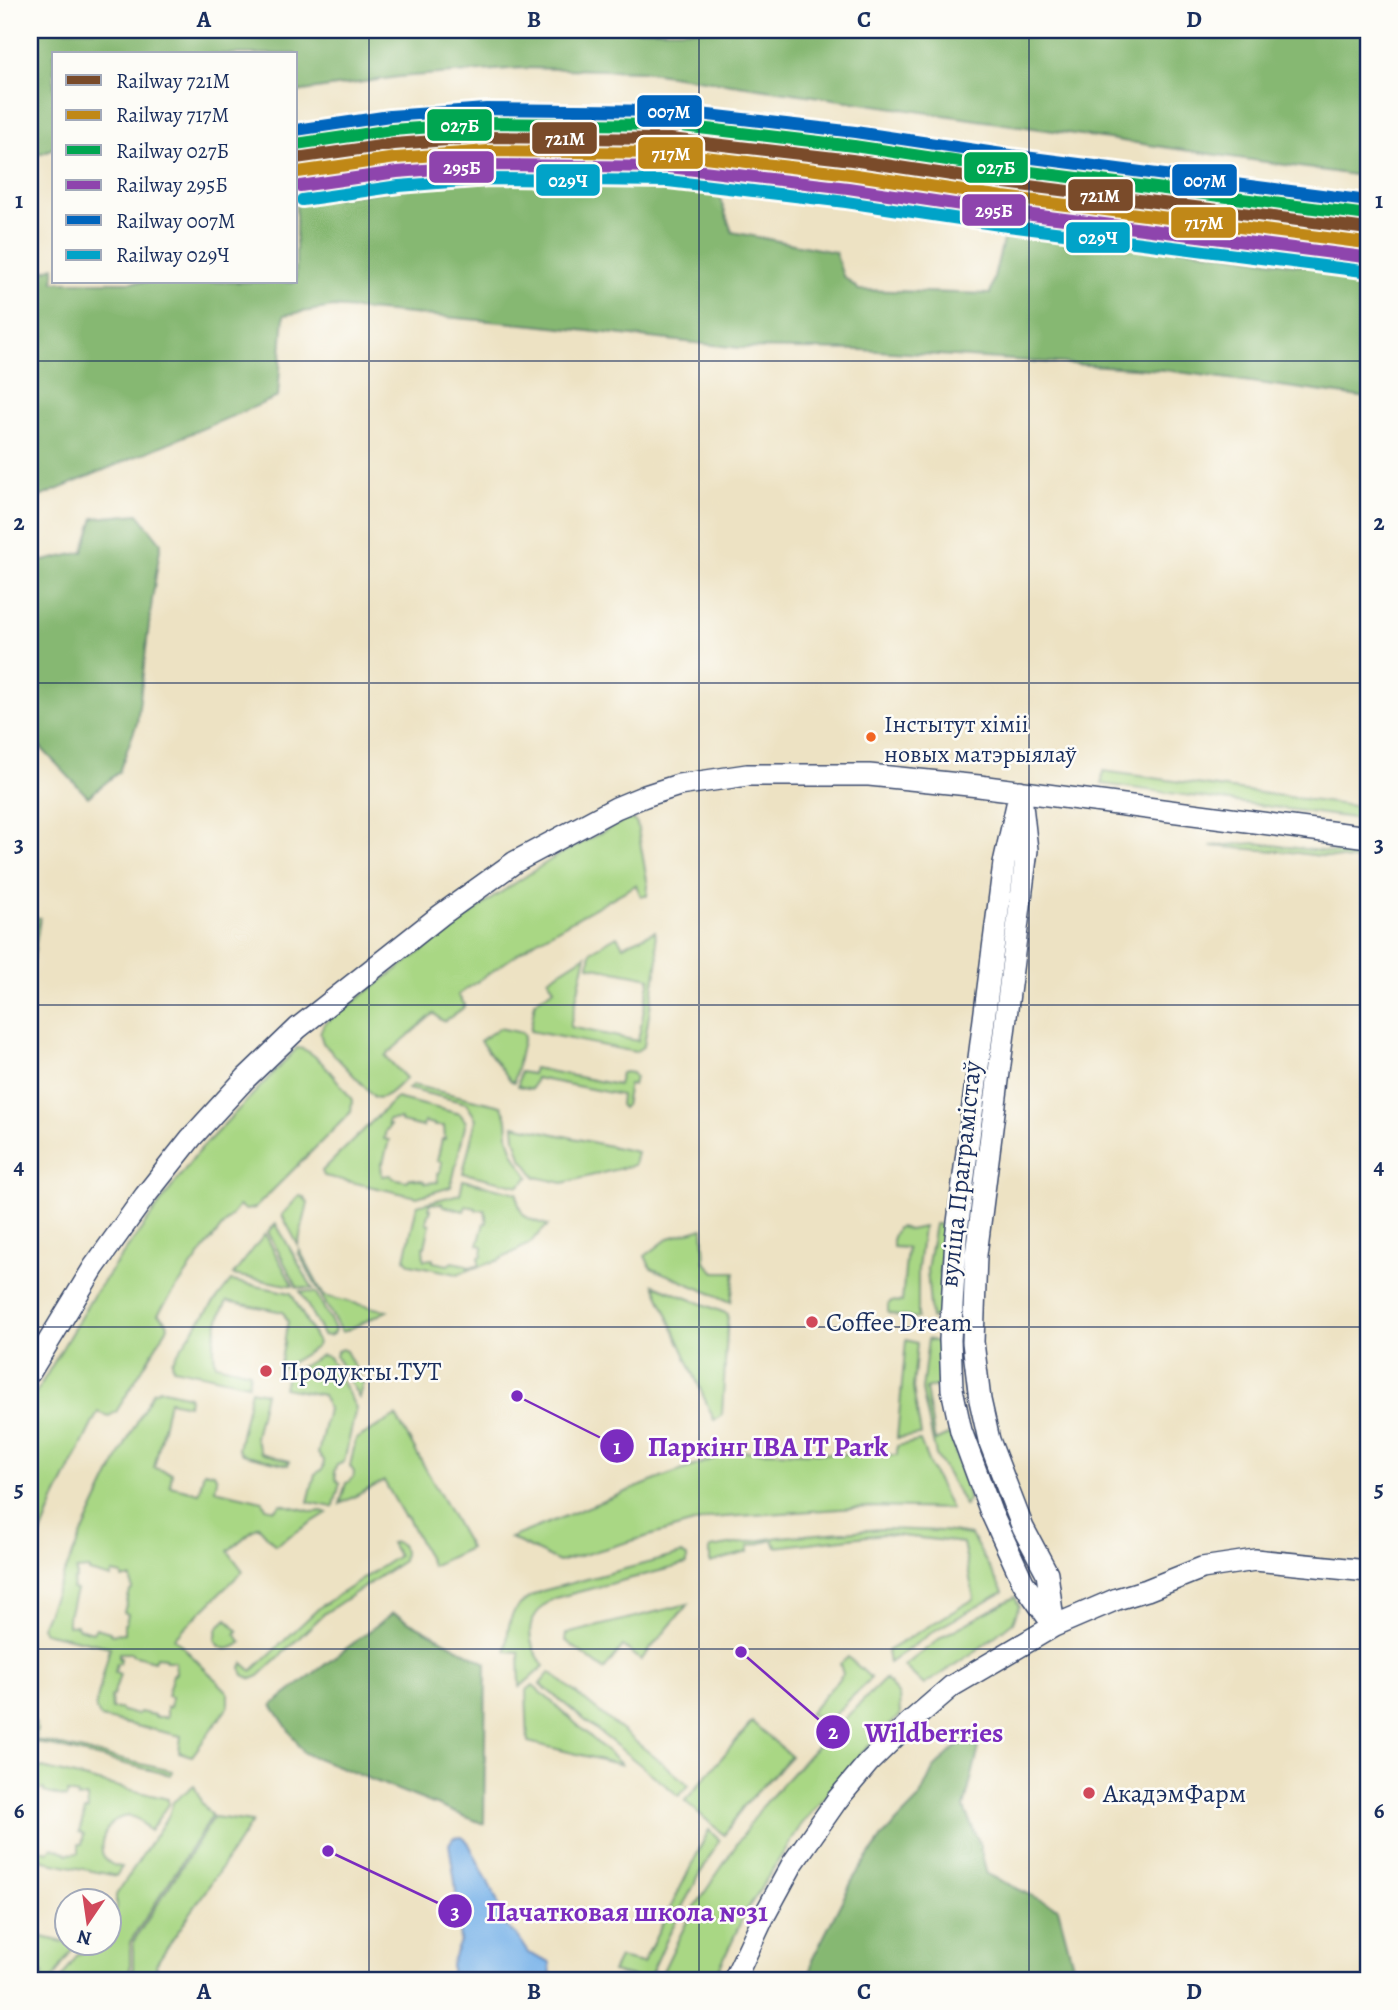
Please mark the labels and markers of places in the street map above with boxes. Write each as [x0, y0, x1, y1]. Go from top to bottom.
place label: Інстытут хіміі новых матэрыялаў [884, 708, 1077, 770]
marker: Інстытут хіміі новых матэрыялаў [864, 730, 878, 744]
place label: Coffee Dream [826, 1305, 972, 1340]
marker: Coffee Dream [804, 1314, 820, 1330]
place label: Продукты.ТУТ [280, 1354, 442, 1389]
marker: Продукты.ТУТ [258, 1363, 274, 1379]
callout: Паркінг IBA IT Park [599, 1422, 903, 1471]
callout: Wildberries [815, 1708, 1017, 1757]
place label: АкадэмФарм [1102, 1776, 1246, 1811]
marker: АкадэмФарм [1081, 1785, 1097, 1801]
callout: Пачатковая школа №31 [437, 1887, 782, 1936]

